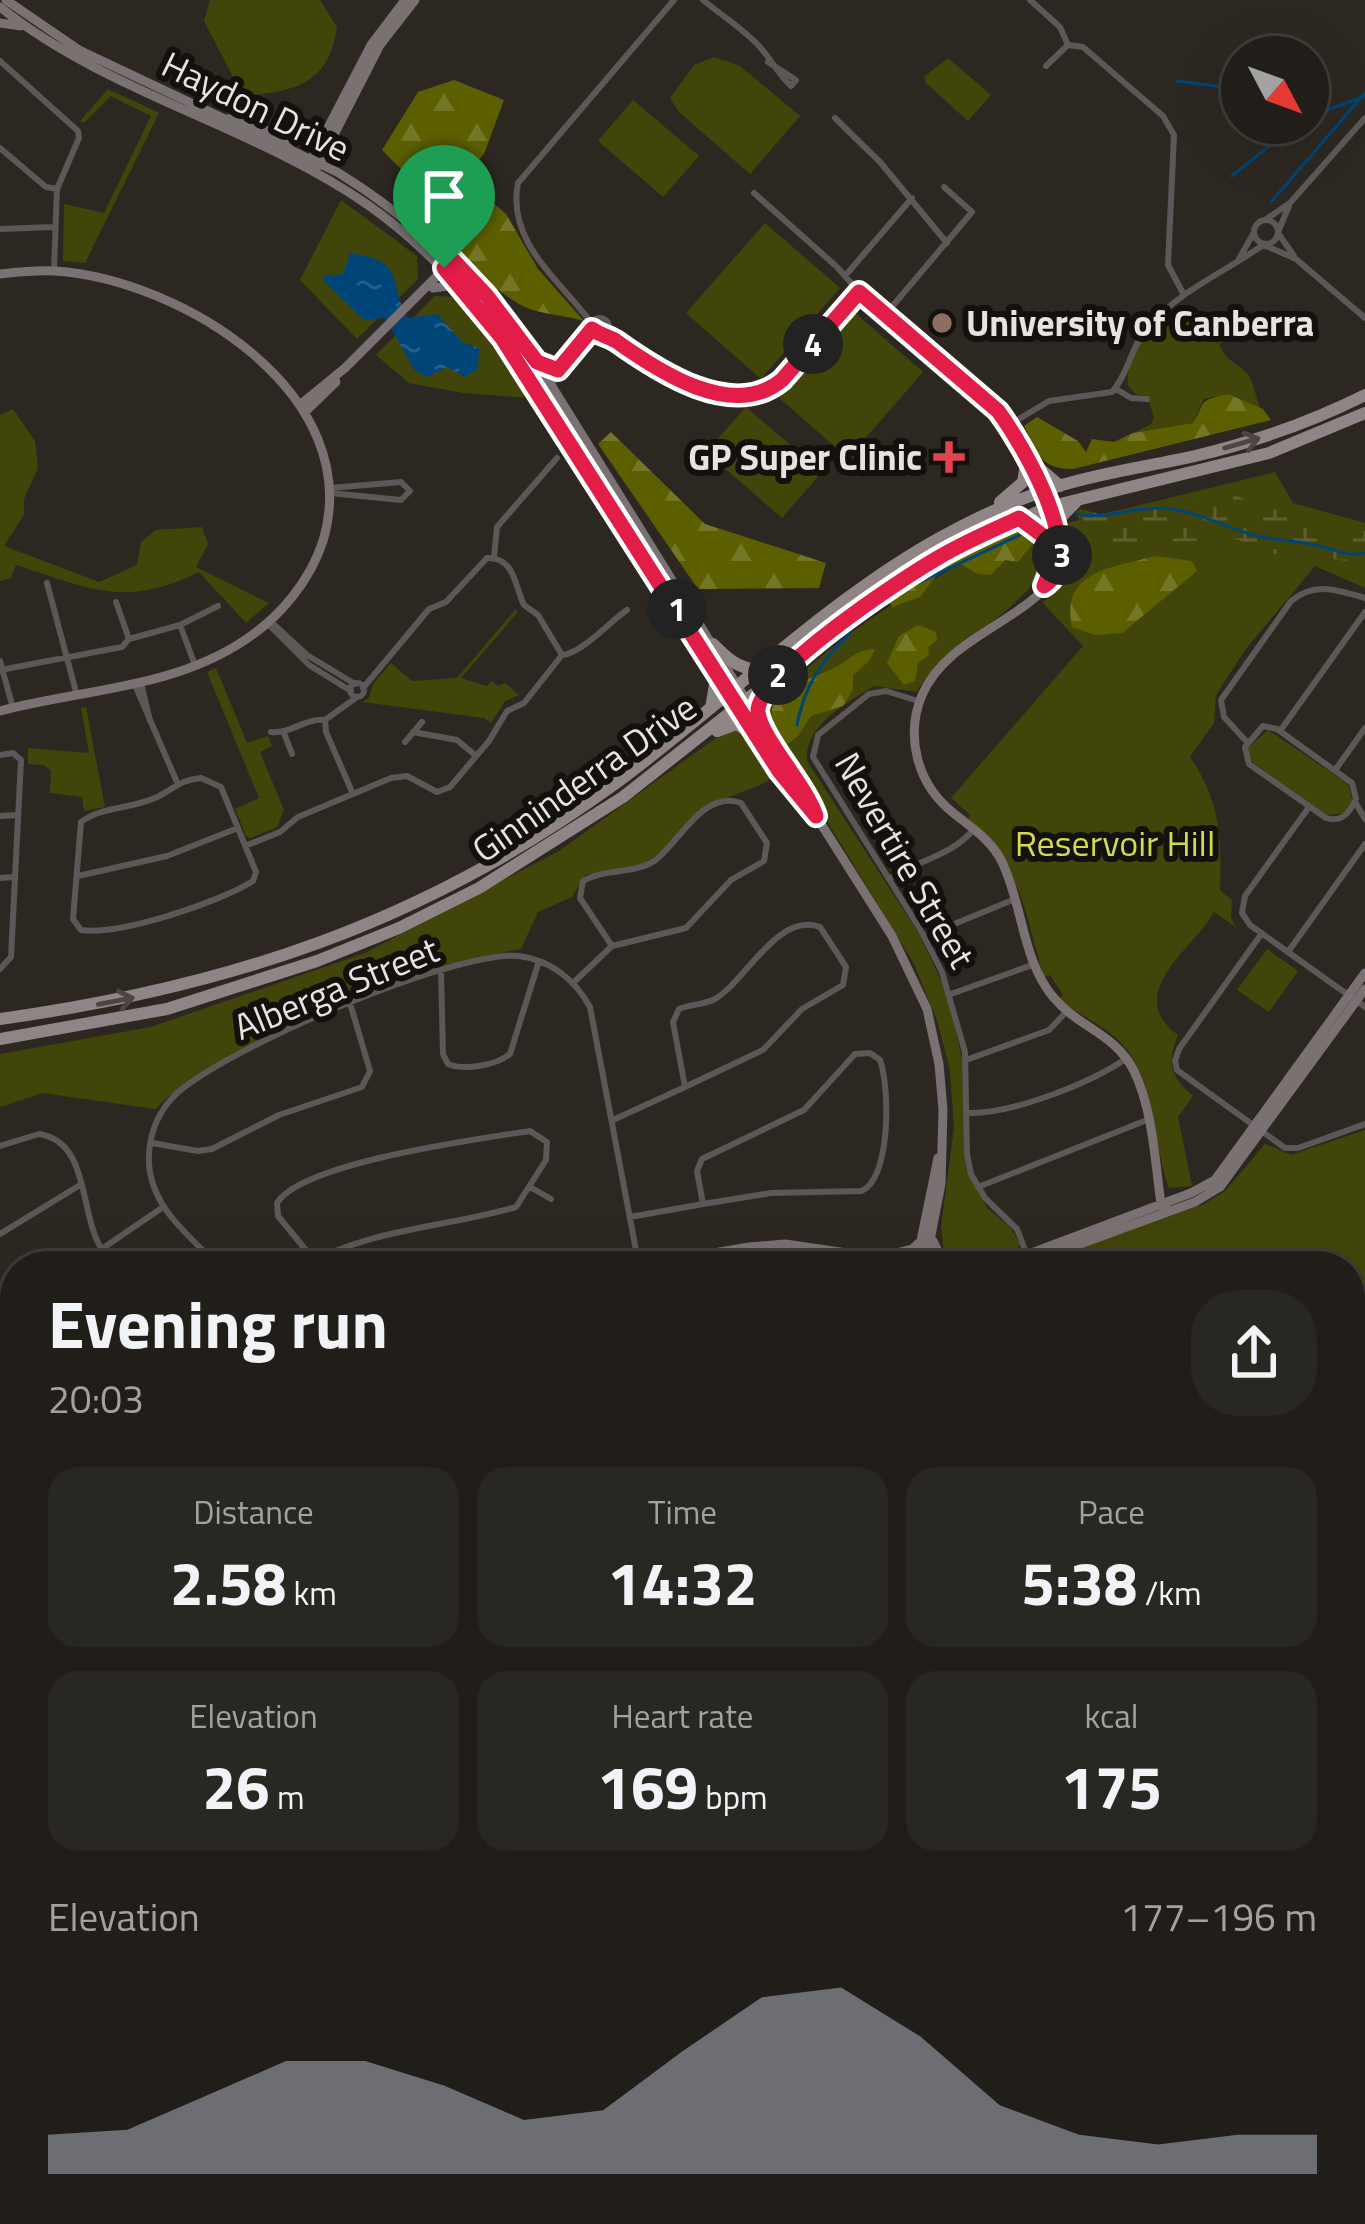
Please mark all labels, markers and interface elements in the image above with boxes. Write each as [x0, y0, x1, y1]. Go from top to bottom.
street label: Haydon Drive [153, 36, 360, 175]
north arrow [1221, 36, 1329, 144]
map controls [1221, 36, 1329, 144]
pin [393, 145, 495, 268]
icon: arrive [411, 163, 477, 229]
place label: University of Canberra [966, 295, 1314, 350]
marker: University of Canberra [929, 310, 955, 336]
pin: 4 [783, 314, 843, 374]
text: 4 [804, 319, 822, 369]
place label: GP Super Clinic [688, 429, 922, 484]
one-way arrow [1223, 431, 1261, 453]
marker: GP Super Clinic [933, 441, 965, 473]
pin: 3 [1032, 525, 1092, 585]
text: 3 [1053, 530, 1071, 580]
pin: 1 [647, 579, 707, 639]
text: 1 [668, 584, 686, 634]
pin: 2 [748, 645, 808, 705]
text: 2 [769, 650, 787, 700]
street label: Ginninderra Drive [460, 680, 707, 875]
street label: Nevertire Street [821, 742, 990, 978]
park label: Reservoir Hill [1015, 815, 1215, 870]
street label: Alberga Street [225, 921, 447, 1054]
one-way arrow [95, 989, 134, 1011]
text: Evening run [48, 1273, 388, 1374]
button: share [1191, 1290, 1317, 1416]
text: 20:03 [48, 1369, 144, 1428]
text: Distance [193, 1487, 314, 1537]
text: Time [648, 1487, 717, 1537]
text: Pace [1078, 1487, 1145, 1537]
text: 2.58 [170, 1537, 286, 1628]
text: 14:32 [608, 1537, 757, 1628]
text: 5:38 [1021, 1537, 1137, 1628]
text: km [286, 1568, 337, 1618]
text: /km [1137, 1568, 1202, 1618]
text: Elevation [189, 1691, 318, 1741]
text: Heart rate [612, 1691, 753, 1741]
text: kcal [1085, 1691, 1138, 1741]
text: 26 [202, 1741, 270, 1832]
text: 169 [597, 1741, 698, 1832]
text: 175 [1061, 1741, 1162, 1832]
text: m [270, 1772, 305, 1822]
text: bpm [698, 1772, 768, 1822]
text: Elevation [48, 1887, 200, 1946]
text: 177–196 m [1120, 1887, 1317, 1946]

